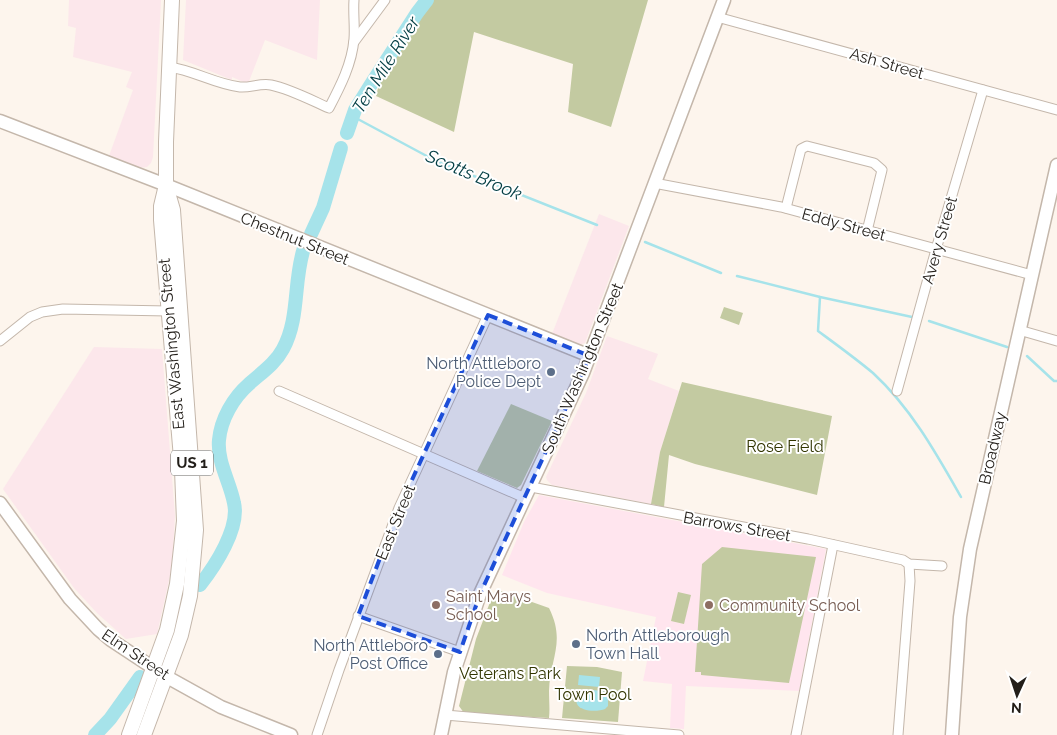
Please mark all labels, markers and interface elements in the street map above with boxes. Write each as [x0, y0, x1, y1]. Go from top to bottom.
water label: Ten Mile River [348, 12, 424, 117]
street label: Ash Street [848, 44, 927, 83]
water label: Scotts Brook [422, 144, 526, 204]
street label: Avery Street [918, 194, 961, 286]
street label: Eddy Street [800, 204, 889, 245]
street label: Chestnut Street [238, 208, 352, 269]
street label: East Washington Street [154, 257, 188, 430]
street label: South Washington Street [538, 279, 627, 457]
place label: North Attleboro Police Dept [426, 354, 542, 391]
marker: North Attleboro Police Dept [545, 366, 557, 378]
street label: Broadway [975, 410, 1010, 486]
park label: Rose Field [746, 437, 824, 456]
road number: US 1 [171, 450, 213, 476]
street label: East Street [372, 481, 419, 563]
street label: Barrows Street [682, 508, 793, 545]
place label: Saint Marys School [446, 587, 531, 624]
place label: Community School [719, 596, 861, 615]
marker: Saint Marys School [430, 599, 442, 611]
marker: Community School [703, 599, 715, 611]
street label: Elm Street [98, 625, 174, 684]
place label: North Attleborough Town Hall [586, 626, 730, 663]
place label: North Attleboro Post Office [313, 636, 428, 673]
marker: North Attleborough Town Hall [570, 638, 582, 650]
marker: North Attleboro Post Office [432, 648, 444, 660]
park label: Veterans Park [459, 664, 561, 683]
north arrow [992, 670, 1042, 720]
park label: Town Pool [555, 685, 632, 704]
text: N [1011, 700, 1022, 716]

